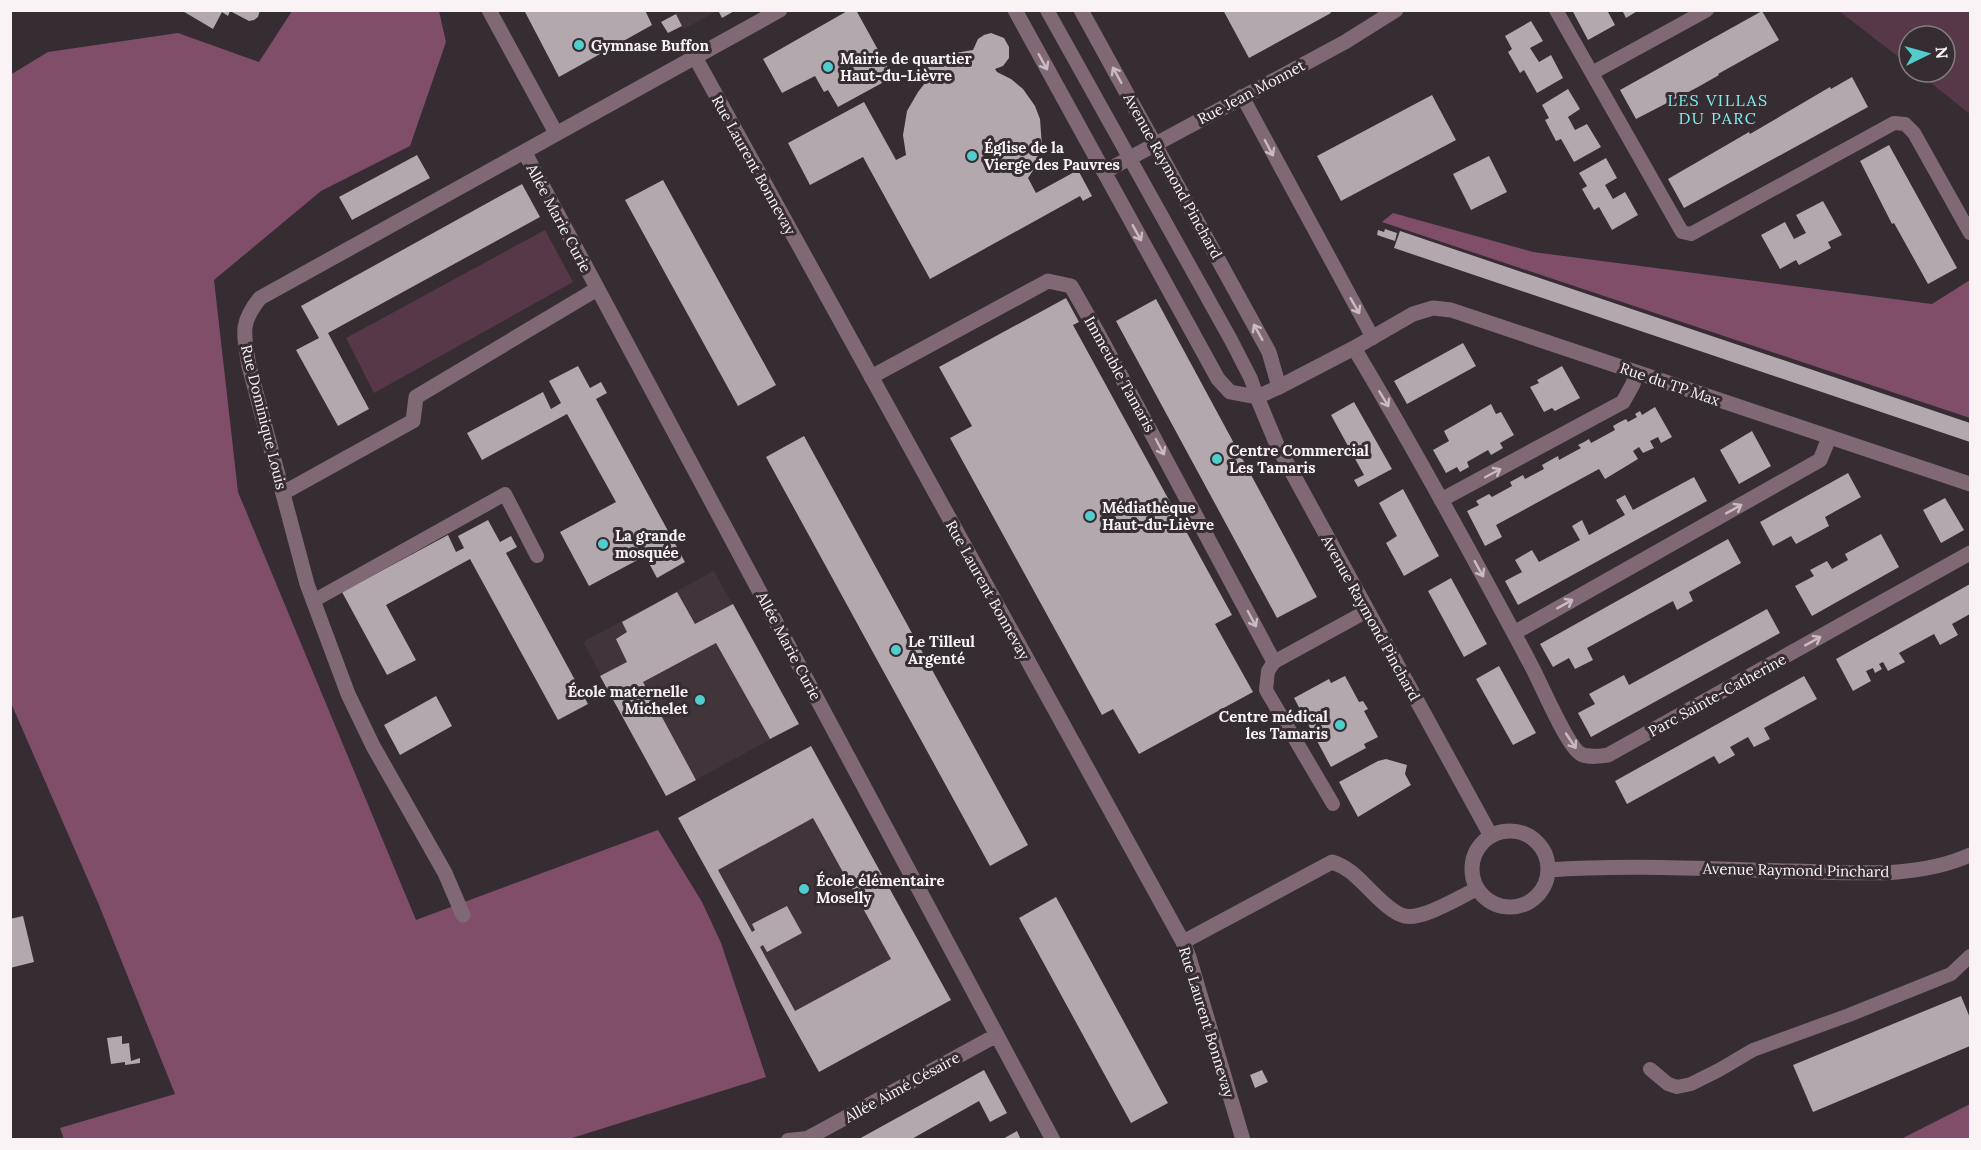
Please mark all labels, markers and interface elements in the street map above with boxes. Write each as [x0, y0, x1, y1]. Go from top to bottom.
north arrow [1897, 24, 1957, 84]
place label: Gymnase Buffon [591, 36, 710, 55]
marker: Gymnase Buffon [572, 38, 586, 52]
text: N [1931, 46, 1952, 60]
place label: Mairie de quartier Haut-du-Lièvre [840, 49, 972, 85]
one-way arrow [1037, 53, 1049, 70]
street label: Rue Jean Monnet [1194, 56, 1308, 128]
marker: Mairie de quartier Haut-du-Lièvre [821, 60, 835, 74]
one-way arrow [1111, 67, 1123, 84]
street label: Avenue Raymond Pinchard [1119, 89, 1227, 262]
district label: LES VILLAS DU PARC [1667, 90, 1769, 128]
street label: Rue Laurent Bonnevay [708, 92, 800, 238]
place label: Église de la Vierge des Pauvres [984, 138, 1120, 174]
one-way arrow [1264, 139, 1276, 157]
marker: Église de la Vierge des Pauvres [965, 149, 979, 163]
street label: Allée Marie Curie [522, 160, 596, 276]
one-way arrow [1132, 223, 1143, 241]
one-way arrow [1349, 297, 1361, 314]
street label: Immeuble Tamaris [1080, 313, 1160, 435]
one-way arrow [1252, 324, 1263, 342]
street label: Rue Dominique Louis [237, 343, 291, 491]
street label: Rue du TP Max [1618, 358, 1723, 410]
one-way arrow [1379, 390, 1391, 407]
one-way arrow [1155, 438, 1166, 456]
place label: Centre Commercial Les Tamaris [1229, 441, 1369, 477]
marker: Centre Commercial Les Tamaris [1210, 452, 1224, 466]
one-way arrow [1483, 467, 1501, 478]
place label: Médiathèque Haut-du-Lièvre [1102, 498, 1214, 534]
one-way arrow [1726, 502, 1743, 514]
marker: Médiathèque Haut-du-Lièvre [1083, 509, 1097, 523]
street label: Rue Laurent Bonnevay [942, 517, 1034, 663]
place label: La grande mosquée [615, 526, 686, 562]
street label: Avenue Raymond Pinchard [1317, 531, 1425, 704]
marker: La grande mosquée [596, 537, 610, 551]
one-way arrow [1474, 560, 1485, 578]
street label: Allée Marie Curie [752, 588, 826, 704]
one-way arrow [1556, 598, 1573, 610]
one-way arrow [1247, 610, 1258, 628]
place label: Le Tilleul Argenté [908, 632, 975, 668]
one-way arrow [1804, 635, 1821, 647]
marker: Le Tilleul Argenté [889, 643, 903, 657]
street label: Parc Sainte-Catherine [1645, 649, 1789, 741]
place label: École maternelle Michelet [568, 682, 689, 718]
marker: École maternelle Michelet [693, 693, 707, 707]
place label: Centre médical les Tamaris [1219, 707, 1328, 743]
marker: Centre médical les Tamaris [1333, 718, 1347, 732]
one-way arrow [1565, 732, 1577, 749]
street label: Avenue Raymond Pinchard [1702, 859, 1889, 881]
place label: École élémentaire Moselly [816, 871, 944, 907]
marker: École élémentaire Moselly [797, 882, 811, 896]
street label: Rue Laurent Bonnevay [1175, 944, 1239, 1100]
street label: Allée Aimé Césaire [840, 1047, 963, 1127]

